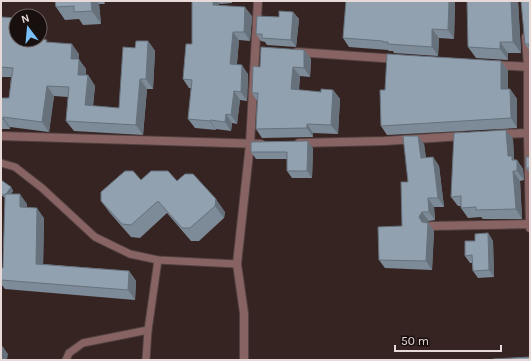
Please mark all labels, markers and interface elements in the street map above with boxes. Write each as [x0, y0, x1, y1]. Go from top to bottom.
north arrow [8, 8, 48, 48]
text: N [20, 12, 31, 26]
scale bar [395, 327, 501, 353]
text: 50 m [401, 334, 429, 348]

